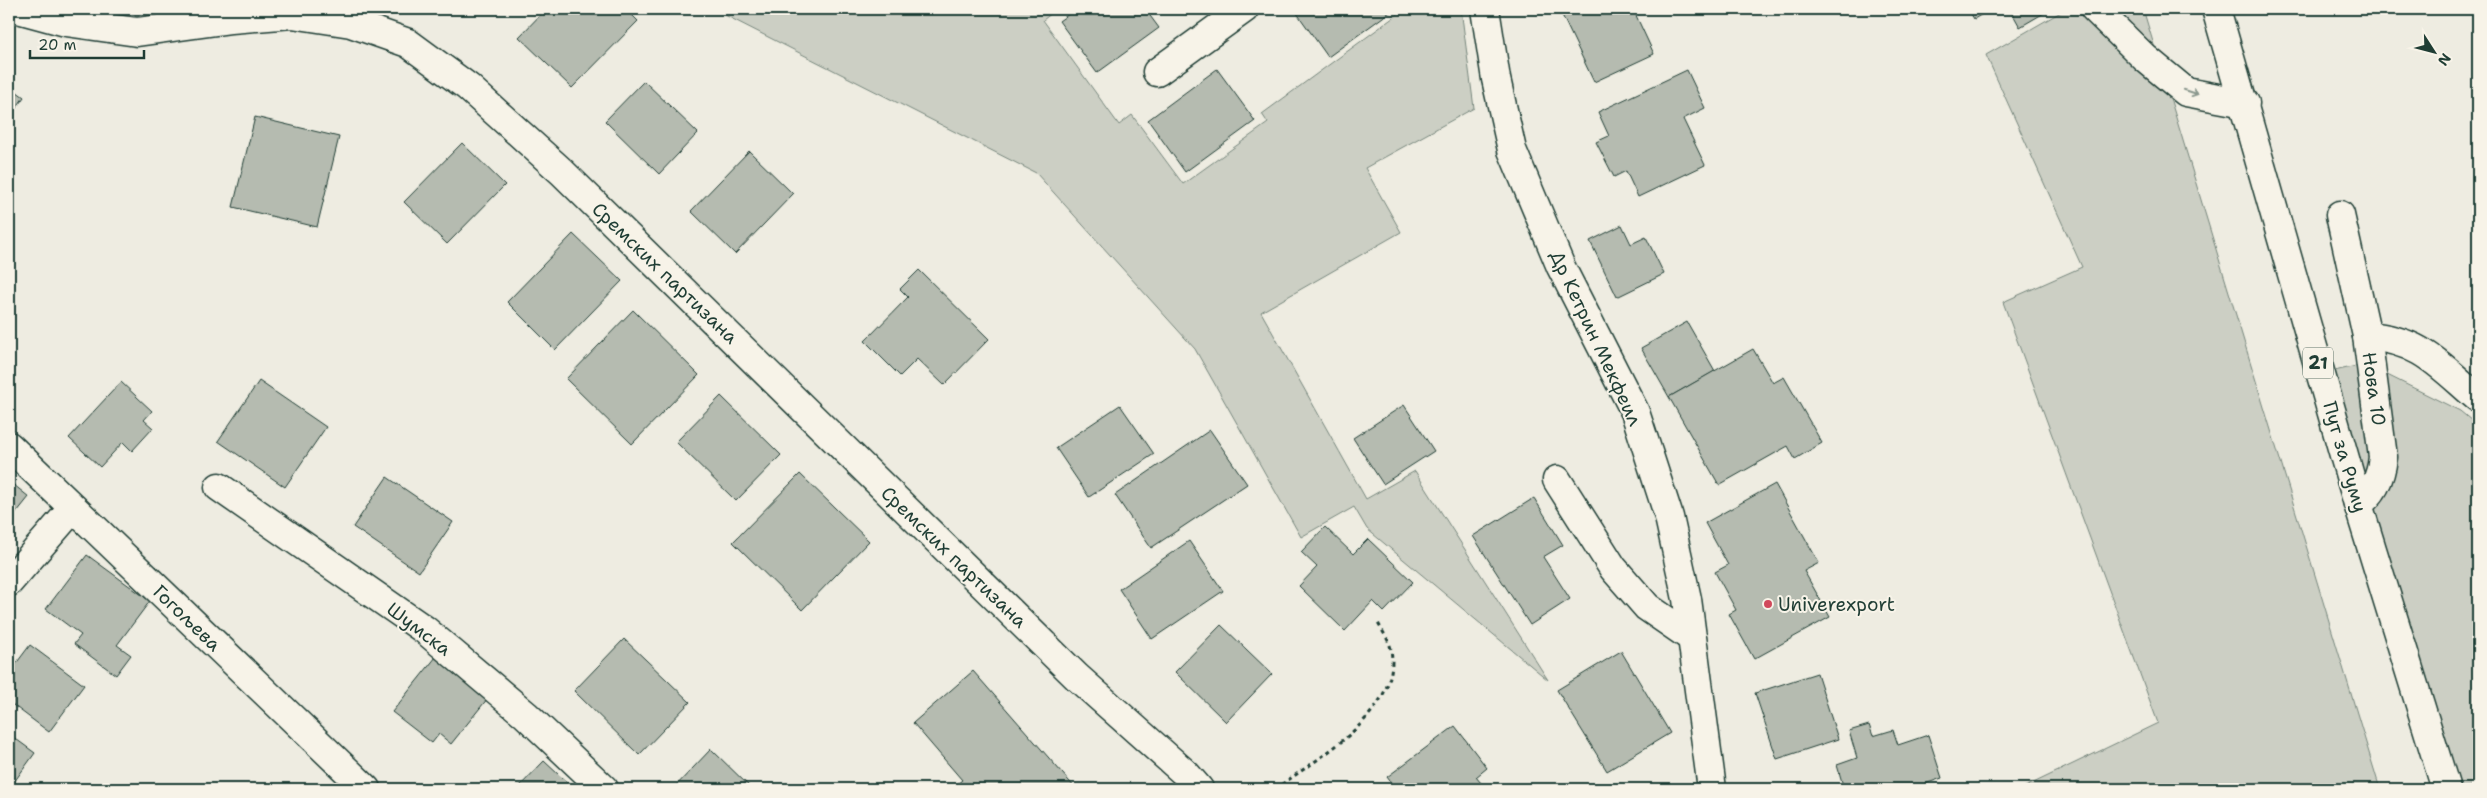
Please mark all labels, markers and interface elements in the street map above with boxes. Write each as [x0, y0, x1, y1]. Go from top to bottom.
scale bar [30, 28, 144, 60]
north arrow [2410, 28, 2460, 78]
text: 20 m [38, 35, 77, 55]
text: N [2434, 50, 2455, 69]
one-way arrow [2182, 87, 2198, 97]
street label: Сремских партизана [587, 197, 743, 349]
street label: Др Кетрин Мекфеил [1544, 246, 1648, 430]
road number: 21 [2303, 348, 2333, 378]
street label: Нова 10 [2356, 350, 2392, 428]
street label: Пут за Руму [2317, 399, 2373, 515]
street label: Сремских партизана [876, 481, 1032, 633]
street label: Гогољева [147, 579, 227, 657]
place label: Univerexport [1778, 592, 1895, 617]
street label: Шумска [382, 597, 457, 662]
marker: Univerexport [1762, 598, 1774, 610]

